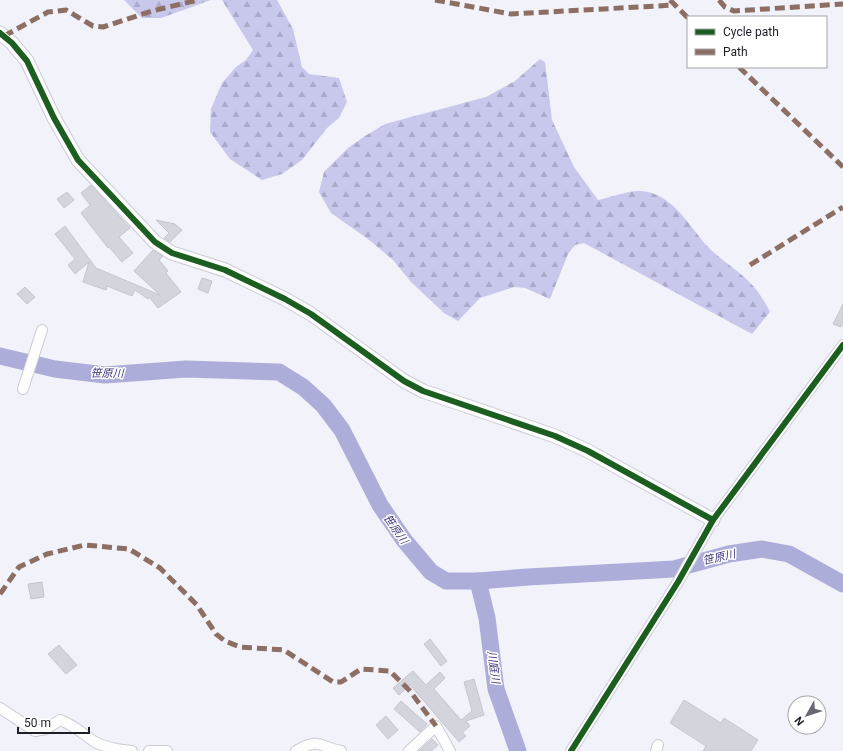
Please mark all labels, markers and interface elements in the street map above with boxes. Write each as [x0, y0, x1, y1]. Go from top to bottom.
legend [687, 16, 827, 68]
text: Cycle path [723, 25, 779, 39]
text: Path [723, 45, 748, 59]
water label: 笹原川 [90, 367, 125, 380]
water label: 笹原川 [381, 512, 411, 547]
water label: 笹原川 [702, 547, 738, 568]
water label: 川庭川 [485, 650, 502, 685]
north arrow [787, 695, 827, 735]
scale bar [18, 709, 89, 735]
text: N [792, 714, 807, 728]
text: 50 m [24, 716, 51, 730]

